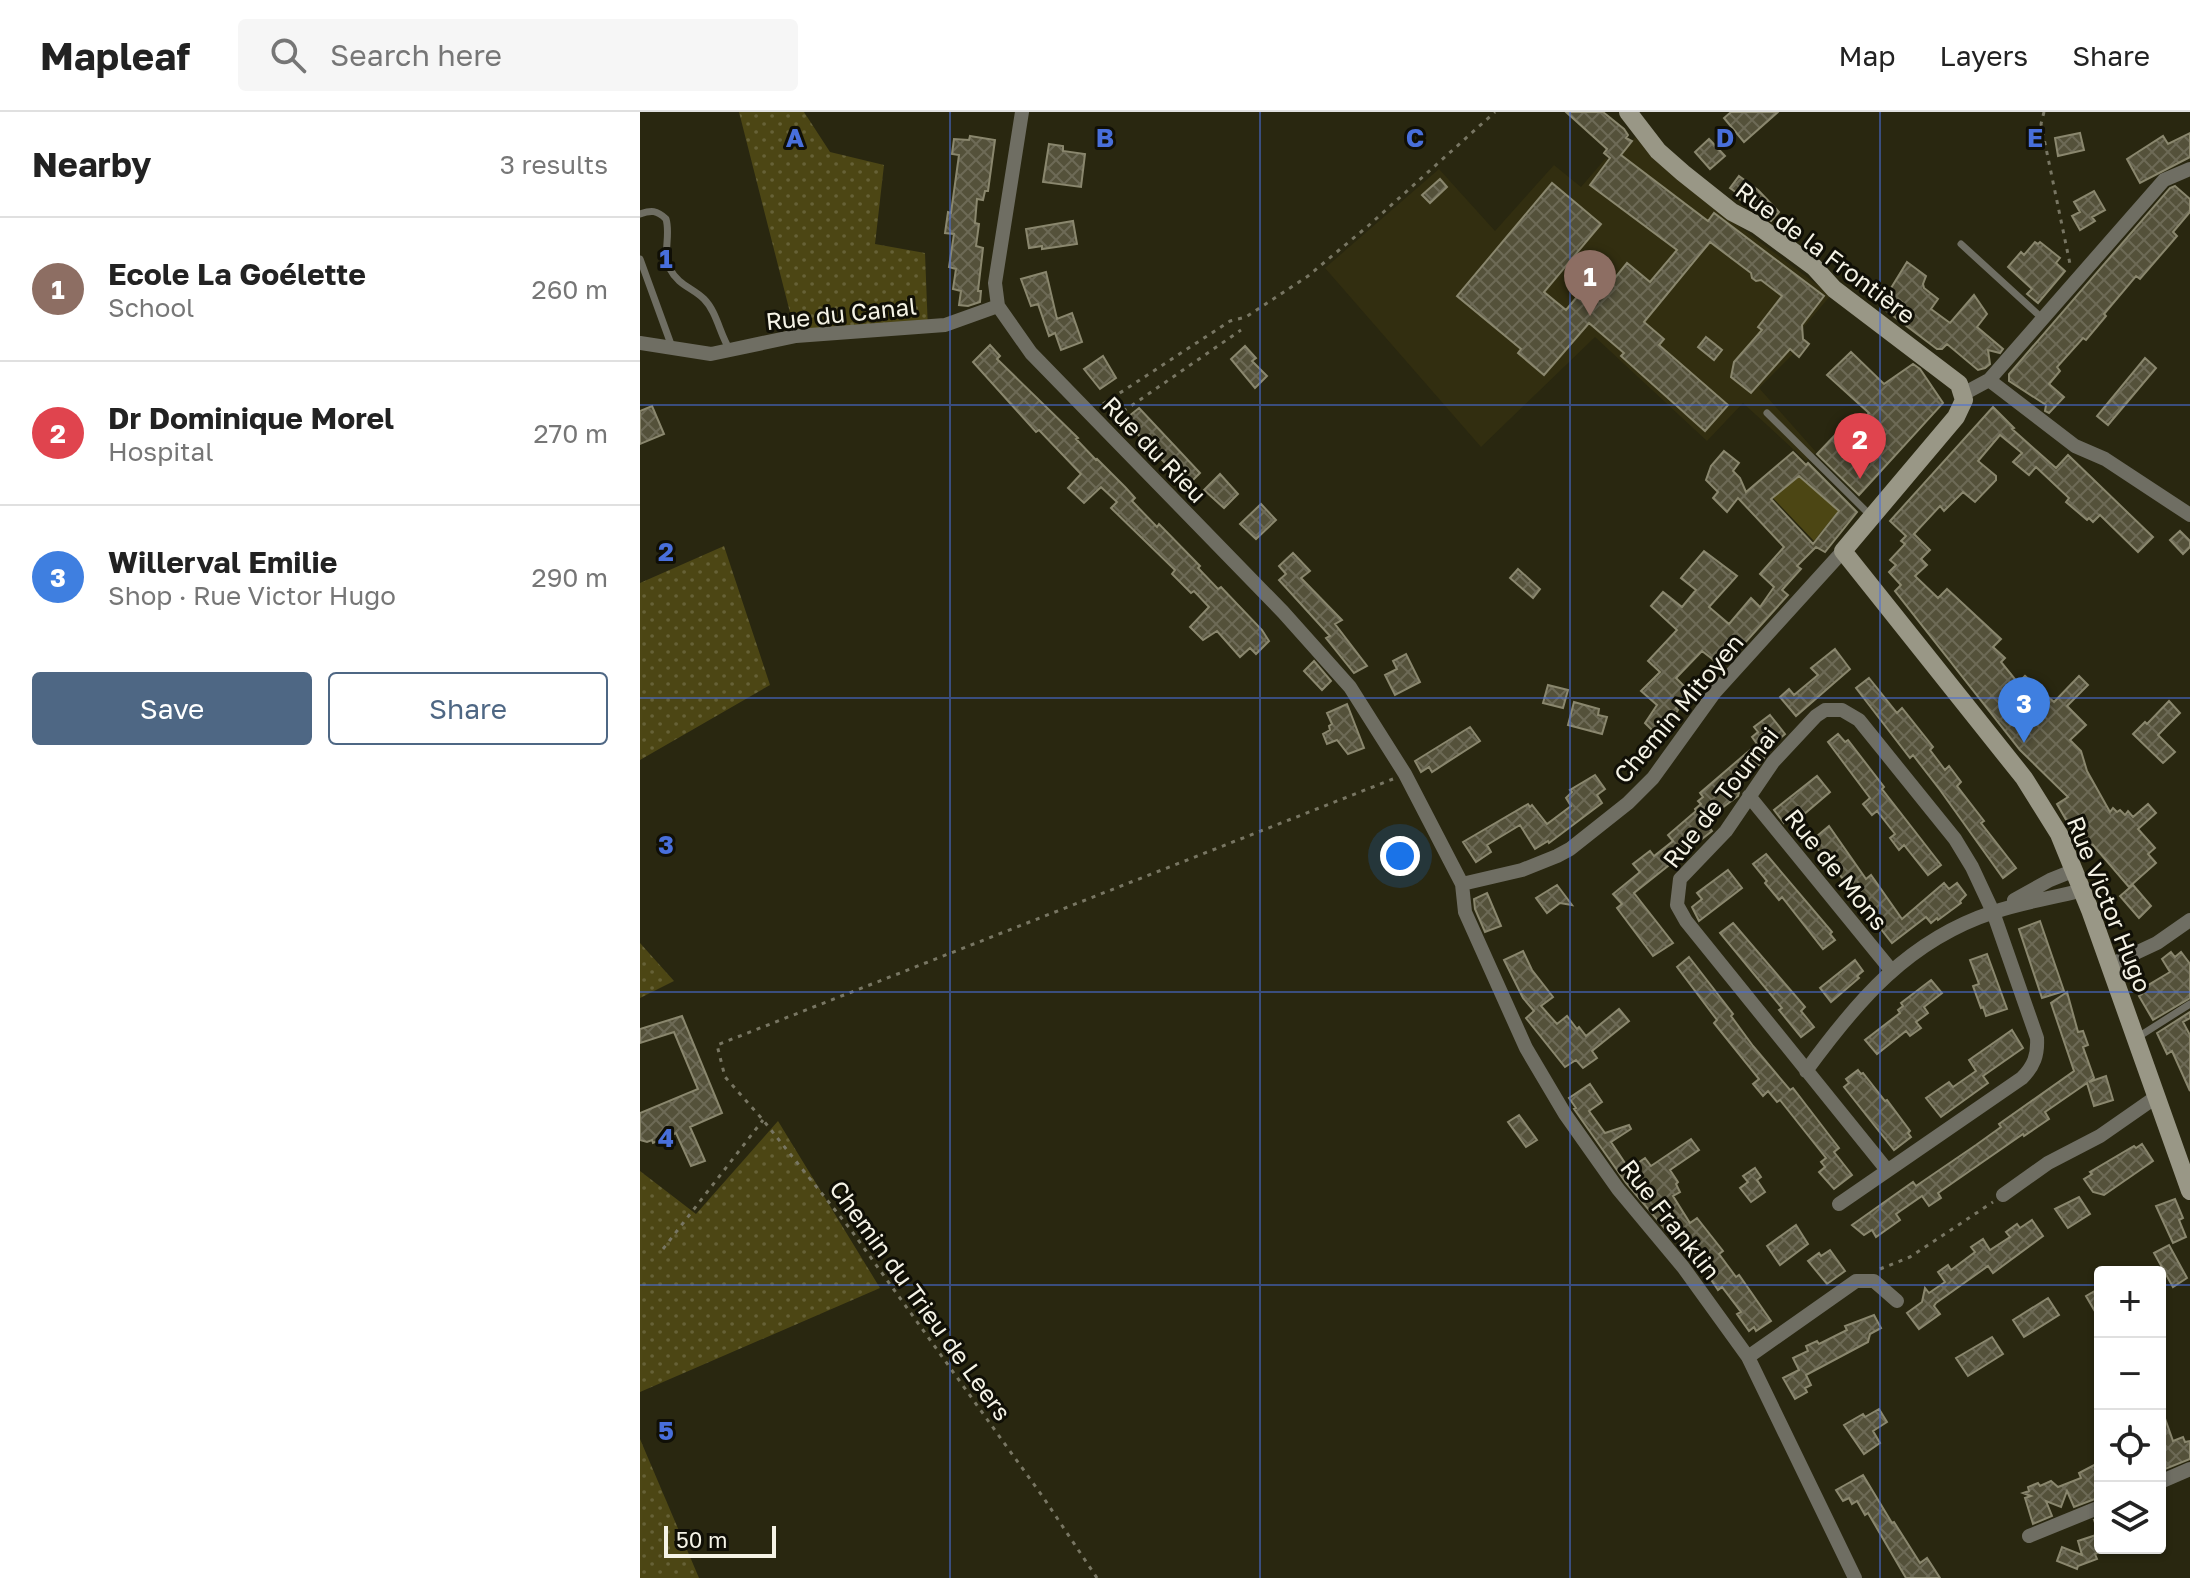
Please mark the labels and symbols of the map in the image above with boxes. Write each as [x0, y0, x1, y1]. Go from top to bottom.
text: A [786, 122, 805, 153]
text: B [1096, 122, 1114, 153]
text: C [1406, 122, 1424, 153]
text: D [1716, 122, 1734, 153]
text: E [2027, 122, 2043, 153]
street label: Rue de la Frontière [1730, 175, 1922, 329]
text: 1 [659, 243, 673, 274]
pin: 1 [1564, 250, 1616, 316]
street label: Rue du Canal [764, 291, 918, 335]
street label: Rue du Rieu [1097, 390, 1213, 508]
pin: 2 [1834, 413, 1886, 479]
text: 2 [658, 536, 674, 567]
street label: Chemin Mitoyen [1607, 628, 1749, 788]
pin: 3 [1998, 677, 2050, 743]
street label: Rue de Tournai [1656, 721, 1784, 873]
street label: Rue de Mons [1779, 803, 1895, 935]
street label: Rue Victor Hugo [2062, 812, 2158, 996]
text: 3 [658, 829, 674, 860]
your location [1380, 836, 1420, 876]
text: 4 [658, 1122, 674, 1153]
street label: Rue Franklin [1615, 1153, 1727, 1285]
street label: Chemin du Trieu de Leers [824, 1174, 1018, 1426]
text: 5 [658, 1415, 674, 1446]
scale bar [664, 1522, 776, 1558]

